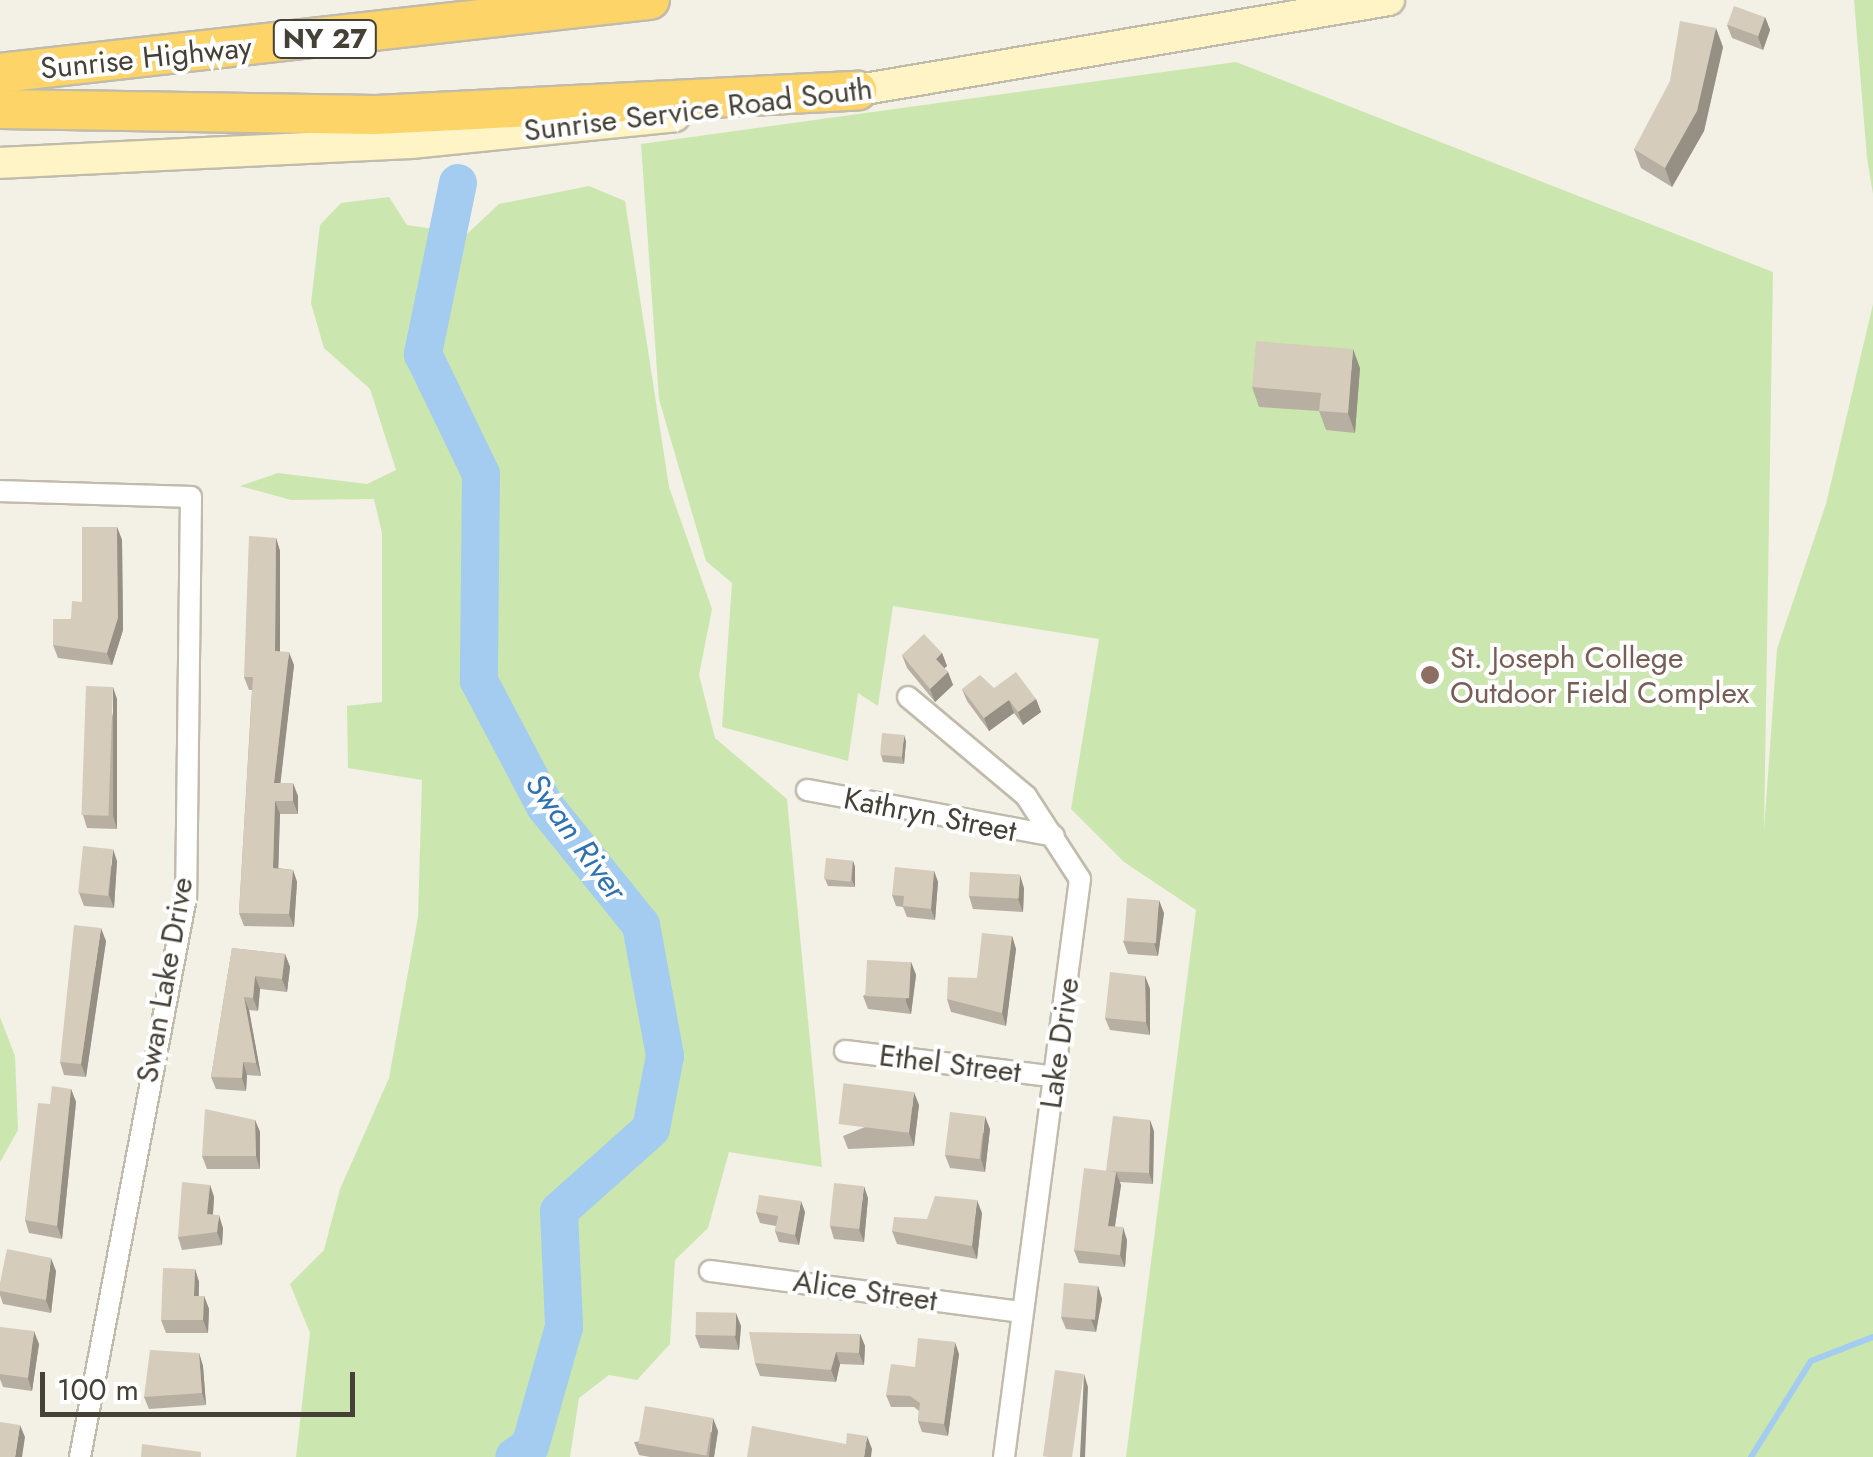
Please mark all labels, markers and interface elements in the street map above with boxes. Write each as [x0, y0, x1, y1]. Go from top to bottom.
road number: NY 27 [272, 16, 378, 62]
street label: Sunrise Highway [39, 29, 253, 87]
street label: Sunrise Service Road South [522, 71, 874, 149]
place label: St. Joseph College Outdoor Field Complex [1450, 640, 1749, 710]
marker: St. Joseph College Outdoor Field Complex [1419, 664, 1441, 686]
water label: Swan River [517, 766, 635, 908]
street label: Kathryn Street [841, 781, 1019, 849]
street label: Swan Lake Drive [129, 875, 201, 1085]
street label: Lake Drive [1033, 975, 1087, 1111]
street label: Ethel Street [877, 1037, 1023, 1091]
street label: Alice Street [791, 1263, 939, 1319]
scale bar [45, 1352, 360, 1414]
text: 100 m [57, 1368, 139, 1411]

